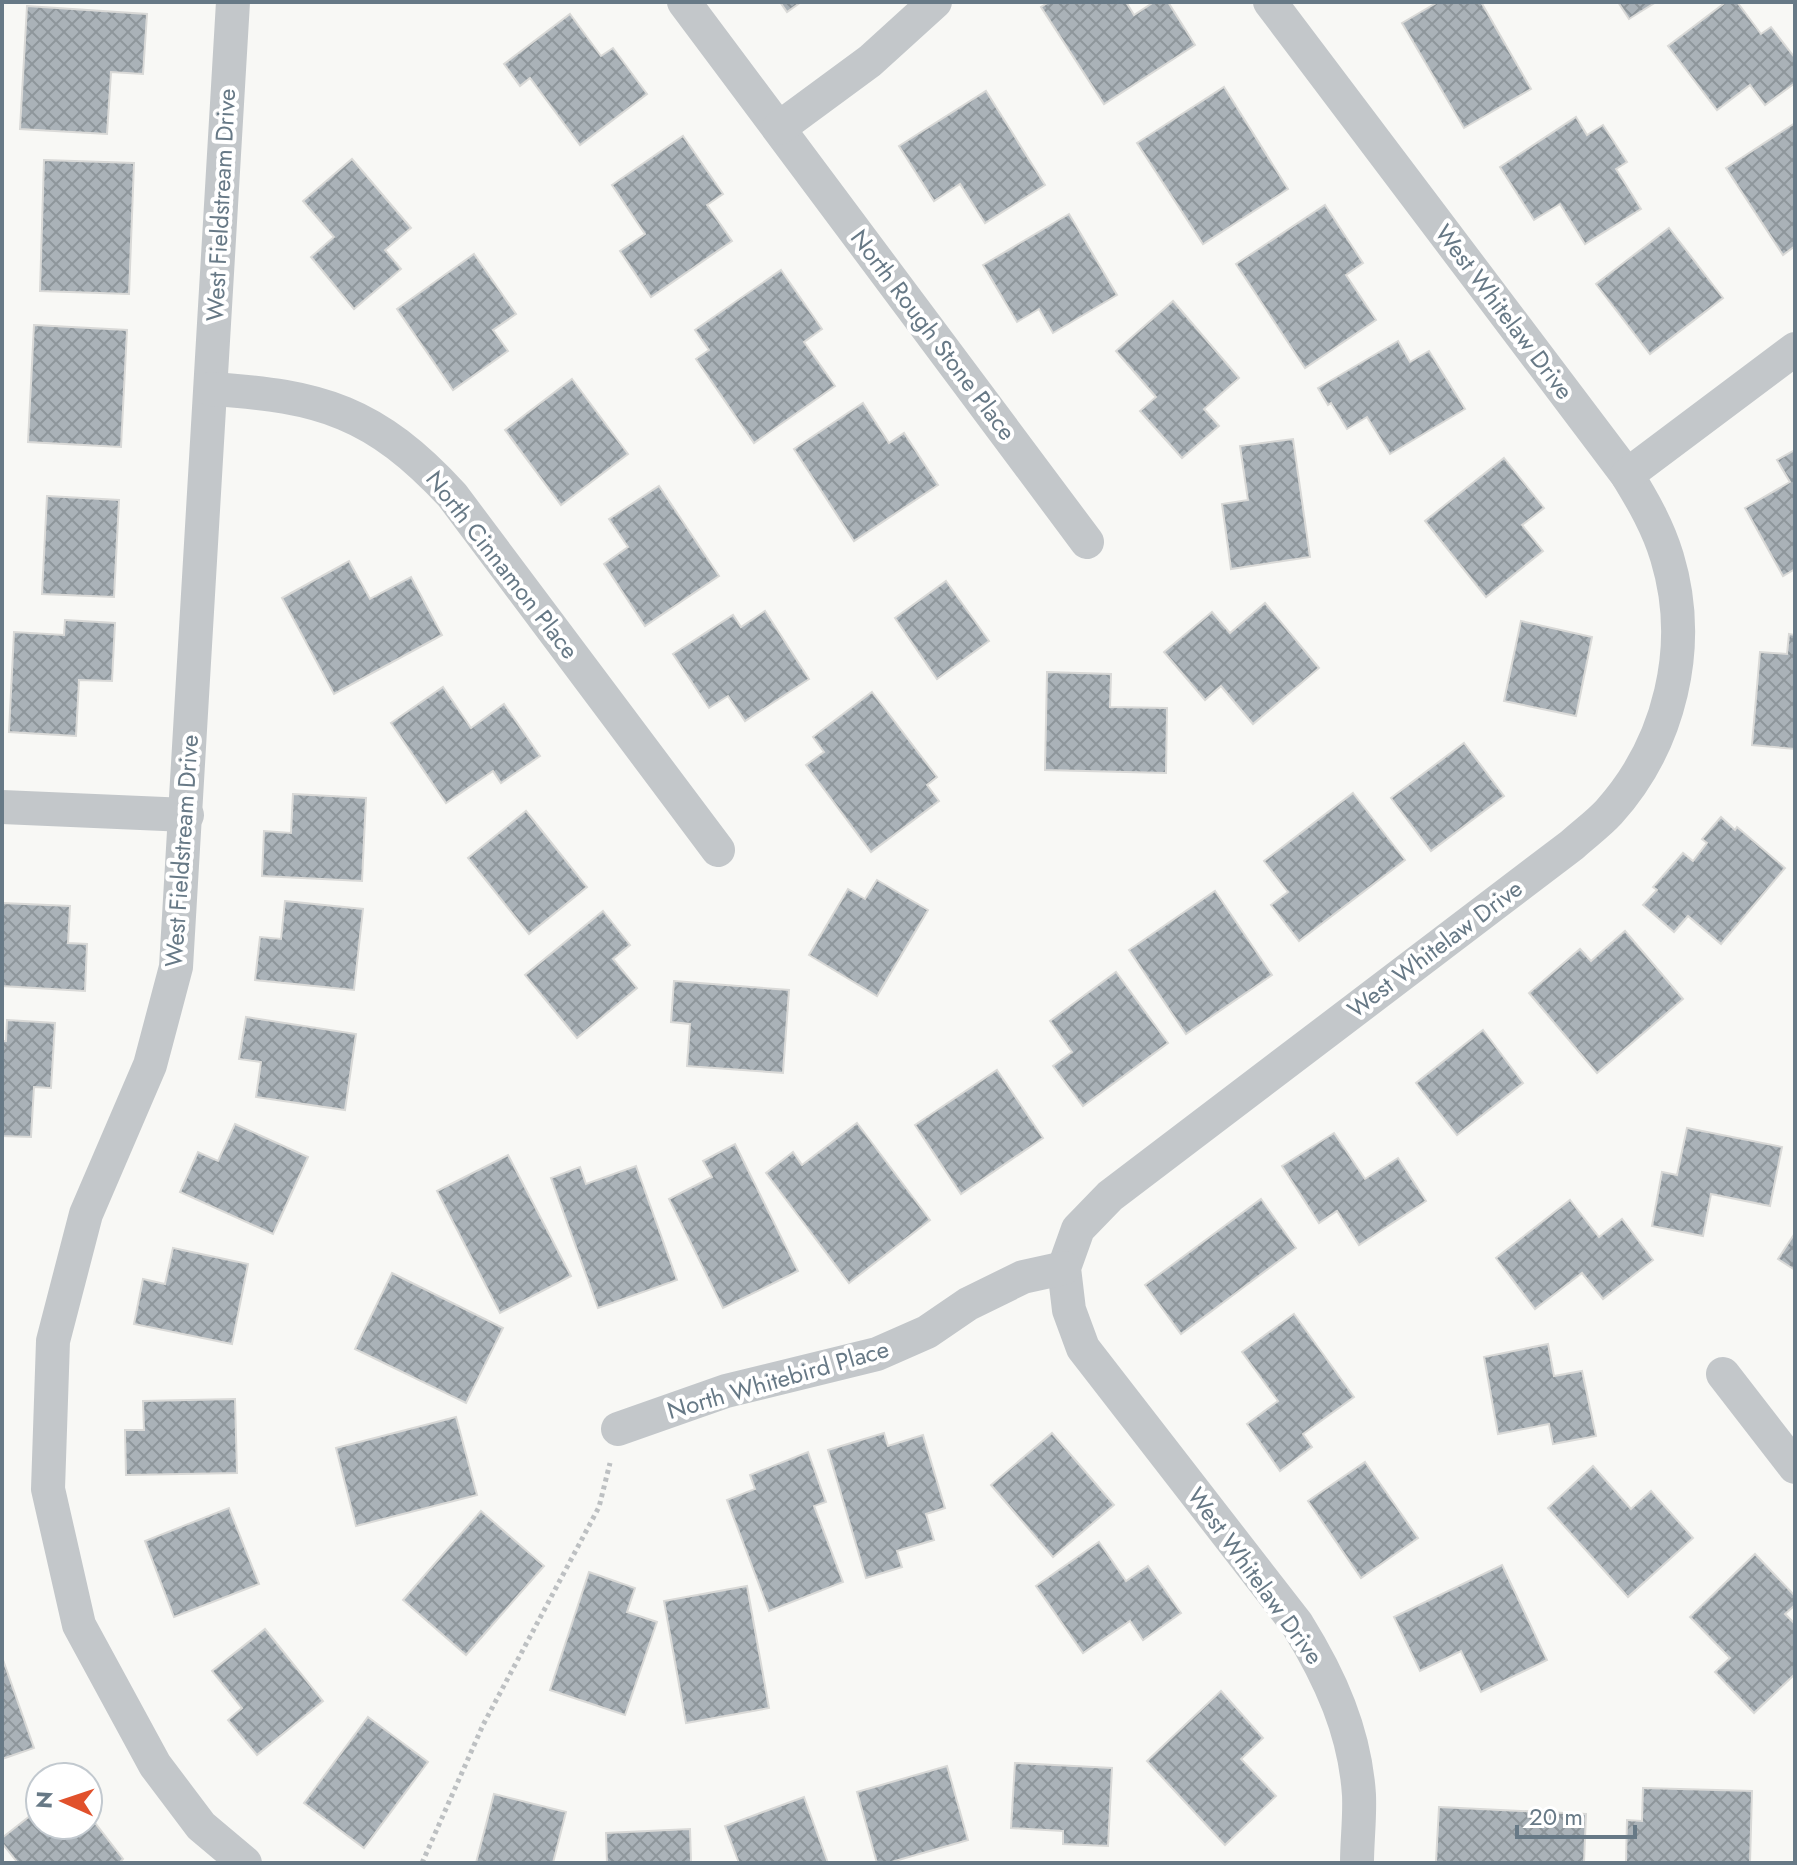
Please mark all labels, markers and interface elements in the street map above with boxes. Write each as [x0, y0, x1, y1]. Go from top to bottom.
street label: West Fieldstream Drive [197, 88, 244, 322]
street label: West Whitelaw Drive [1427, 217, 1582, 407]
street label: North Rough Stone Place [842, 222, 1025, 448]
street label: North Cinnamon Place [418, 463, 587, 666]
street label: West Fieldstream Drive [156, 733, 207, 968]
street label: West Whitelaw Drive [1340, 871, 1530, 1026]
street label: North Whitebird Place [663, 1331, 893, 1428]
street label: West Whitelaw Drive [1179, 1480, 1332, 1671]
north arrow [24, 1761, 104, 1841]
scale bar [1517, 1789, 1635, 1839]
text: N [28, 1790, 60, 1810]
text: 20 m [1529, 1799, 1583, 1834]

